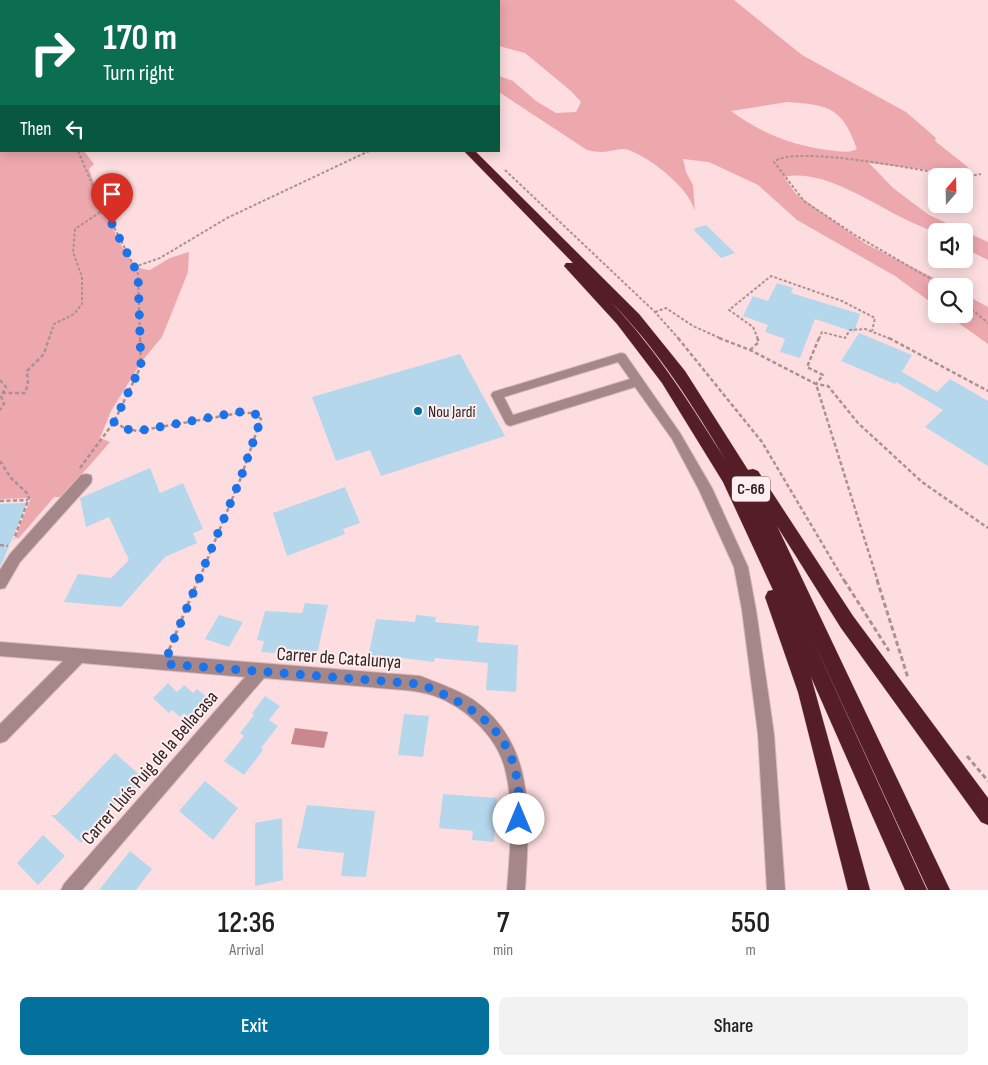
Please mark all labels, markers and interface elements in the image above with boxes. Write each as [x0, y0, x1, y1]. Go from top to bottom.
text: 170 m [103, 17, 177, 60]
icon: right [20, 20, 85, 85]
text: Turn right [103, 60, 174, 87]
icon: left [61, 115, 89, 143]
text: Then [20, 118, 51, 141]
north arrow [928, 168, 972, 212]
map controls [928, 168, 973, 323]
pin [91, 173, 133, 224]
icon: arrive [98, 180, 126, 208]
button: sound [928, 223, 973, 268]
button: search [928, 278, 973, 323]
place label: Nou Jardí [428, 403, 475, 422]
marker: Nou Jardí [412, 405, 424, 417]
road number: C-66 [732, 476, 770, 502]
street label: Carrer de Catalunya [276, 643, 402, 674]
street label: Carrer Lluís Puig de la Bellacasa [77, 686, 223, 850]
position arrow [492, 792, 544, 844]
text: 12:36 [218, 905, 275, 941]
text: 7 [497, 905, 509, 941]
text: 550 [731, 905, 770, 941]
text: Arrival [229, 941, 264, 960]
text: min [493, 941, 513, 960]
text: m [745, 941, 756, 960]
button: Exit [20, 997, 489, 1055]
button: Share [499, 997, 968, 1055]

